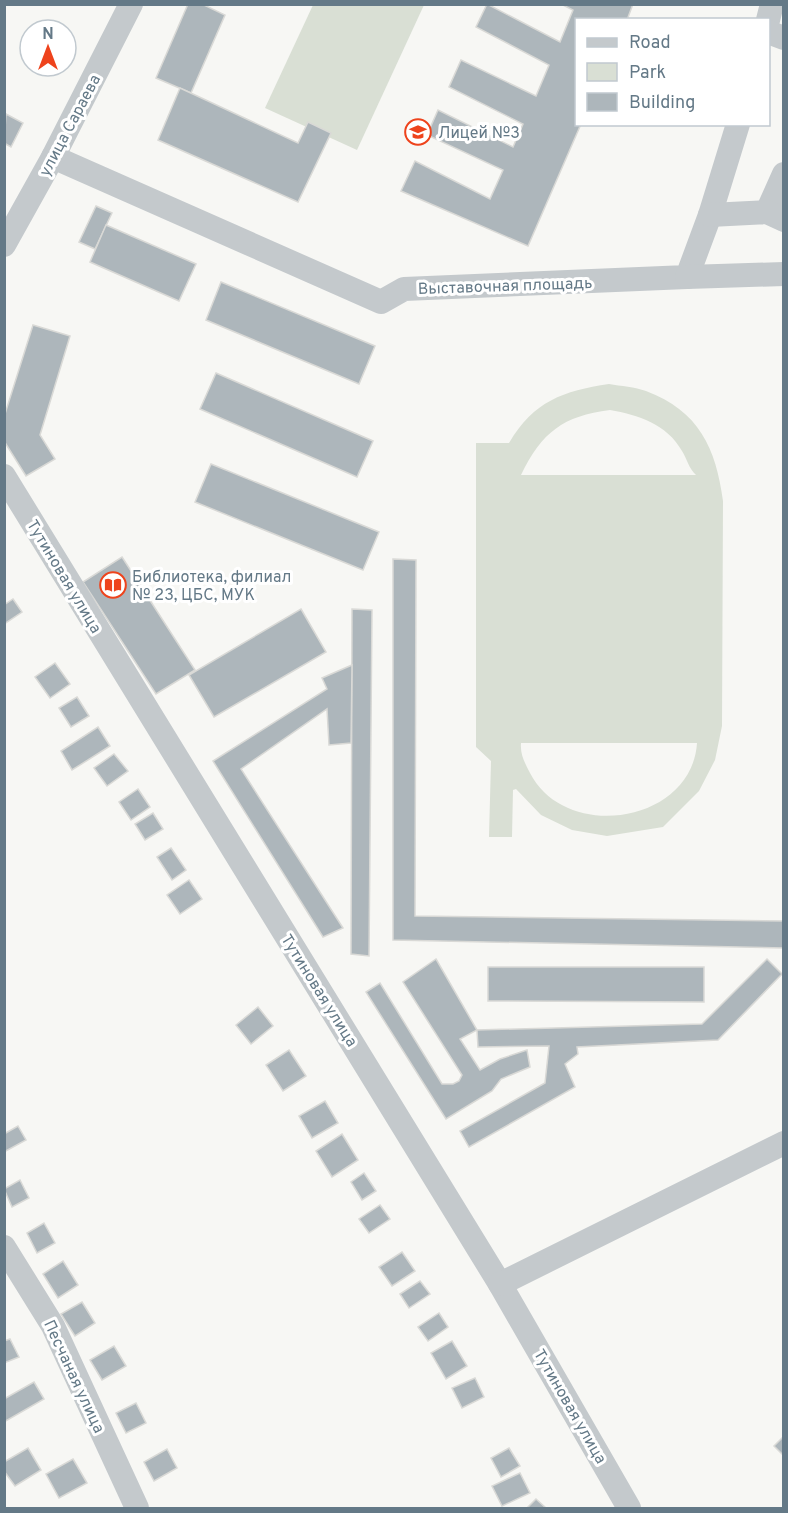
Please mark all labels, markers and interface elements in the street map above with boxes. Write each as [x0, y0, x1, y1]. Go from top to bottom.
north arrow [18, 18, 78, 78]
legend [575, 18, 770, 126]
text: N [42, 25, 54, 45]
text: Road [629, 32, 671, 55]
text: Park [629, 62, 666, 85]
street label: улица Сараева [36, 72, 106, 180]
text: Building [629, 92, 695, 115]
school or university icon: Лицей №3 [403, 117, 433, 147]
place label: Лицей №3 [438, 124, 520, 144]
street label: Выставочная площадь [417, 274, 593, 300]
street label: Тутиновая улица [21, 517, 105, 638]
place label: Библиотека, филиал № 23, ЦБС, МУК [132, 568, 291, 606]
library icon: Библиотека, филиал № 23, ЦБС, МУК [98, 570, 128, 600]
street label: Тутиновая улица [276, 931, 361, 1051]
street label: Песчаная улица [38, 1317, 108, 1437]
street label: Тутиновая улица [528, 1346, 610, 1468]

